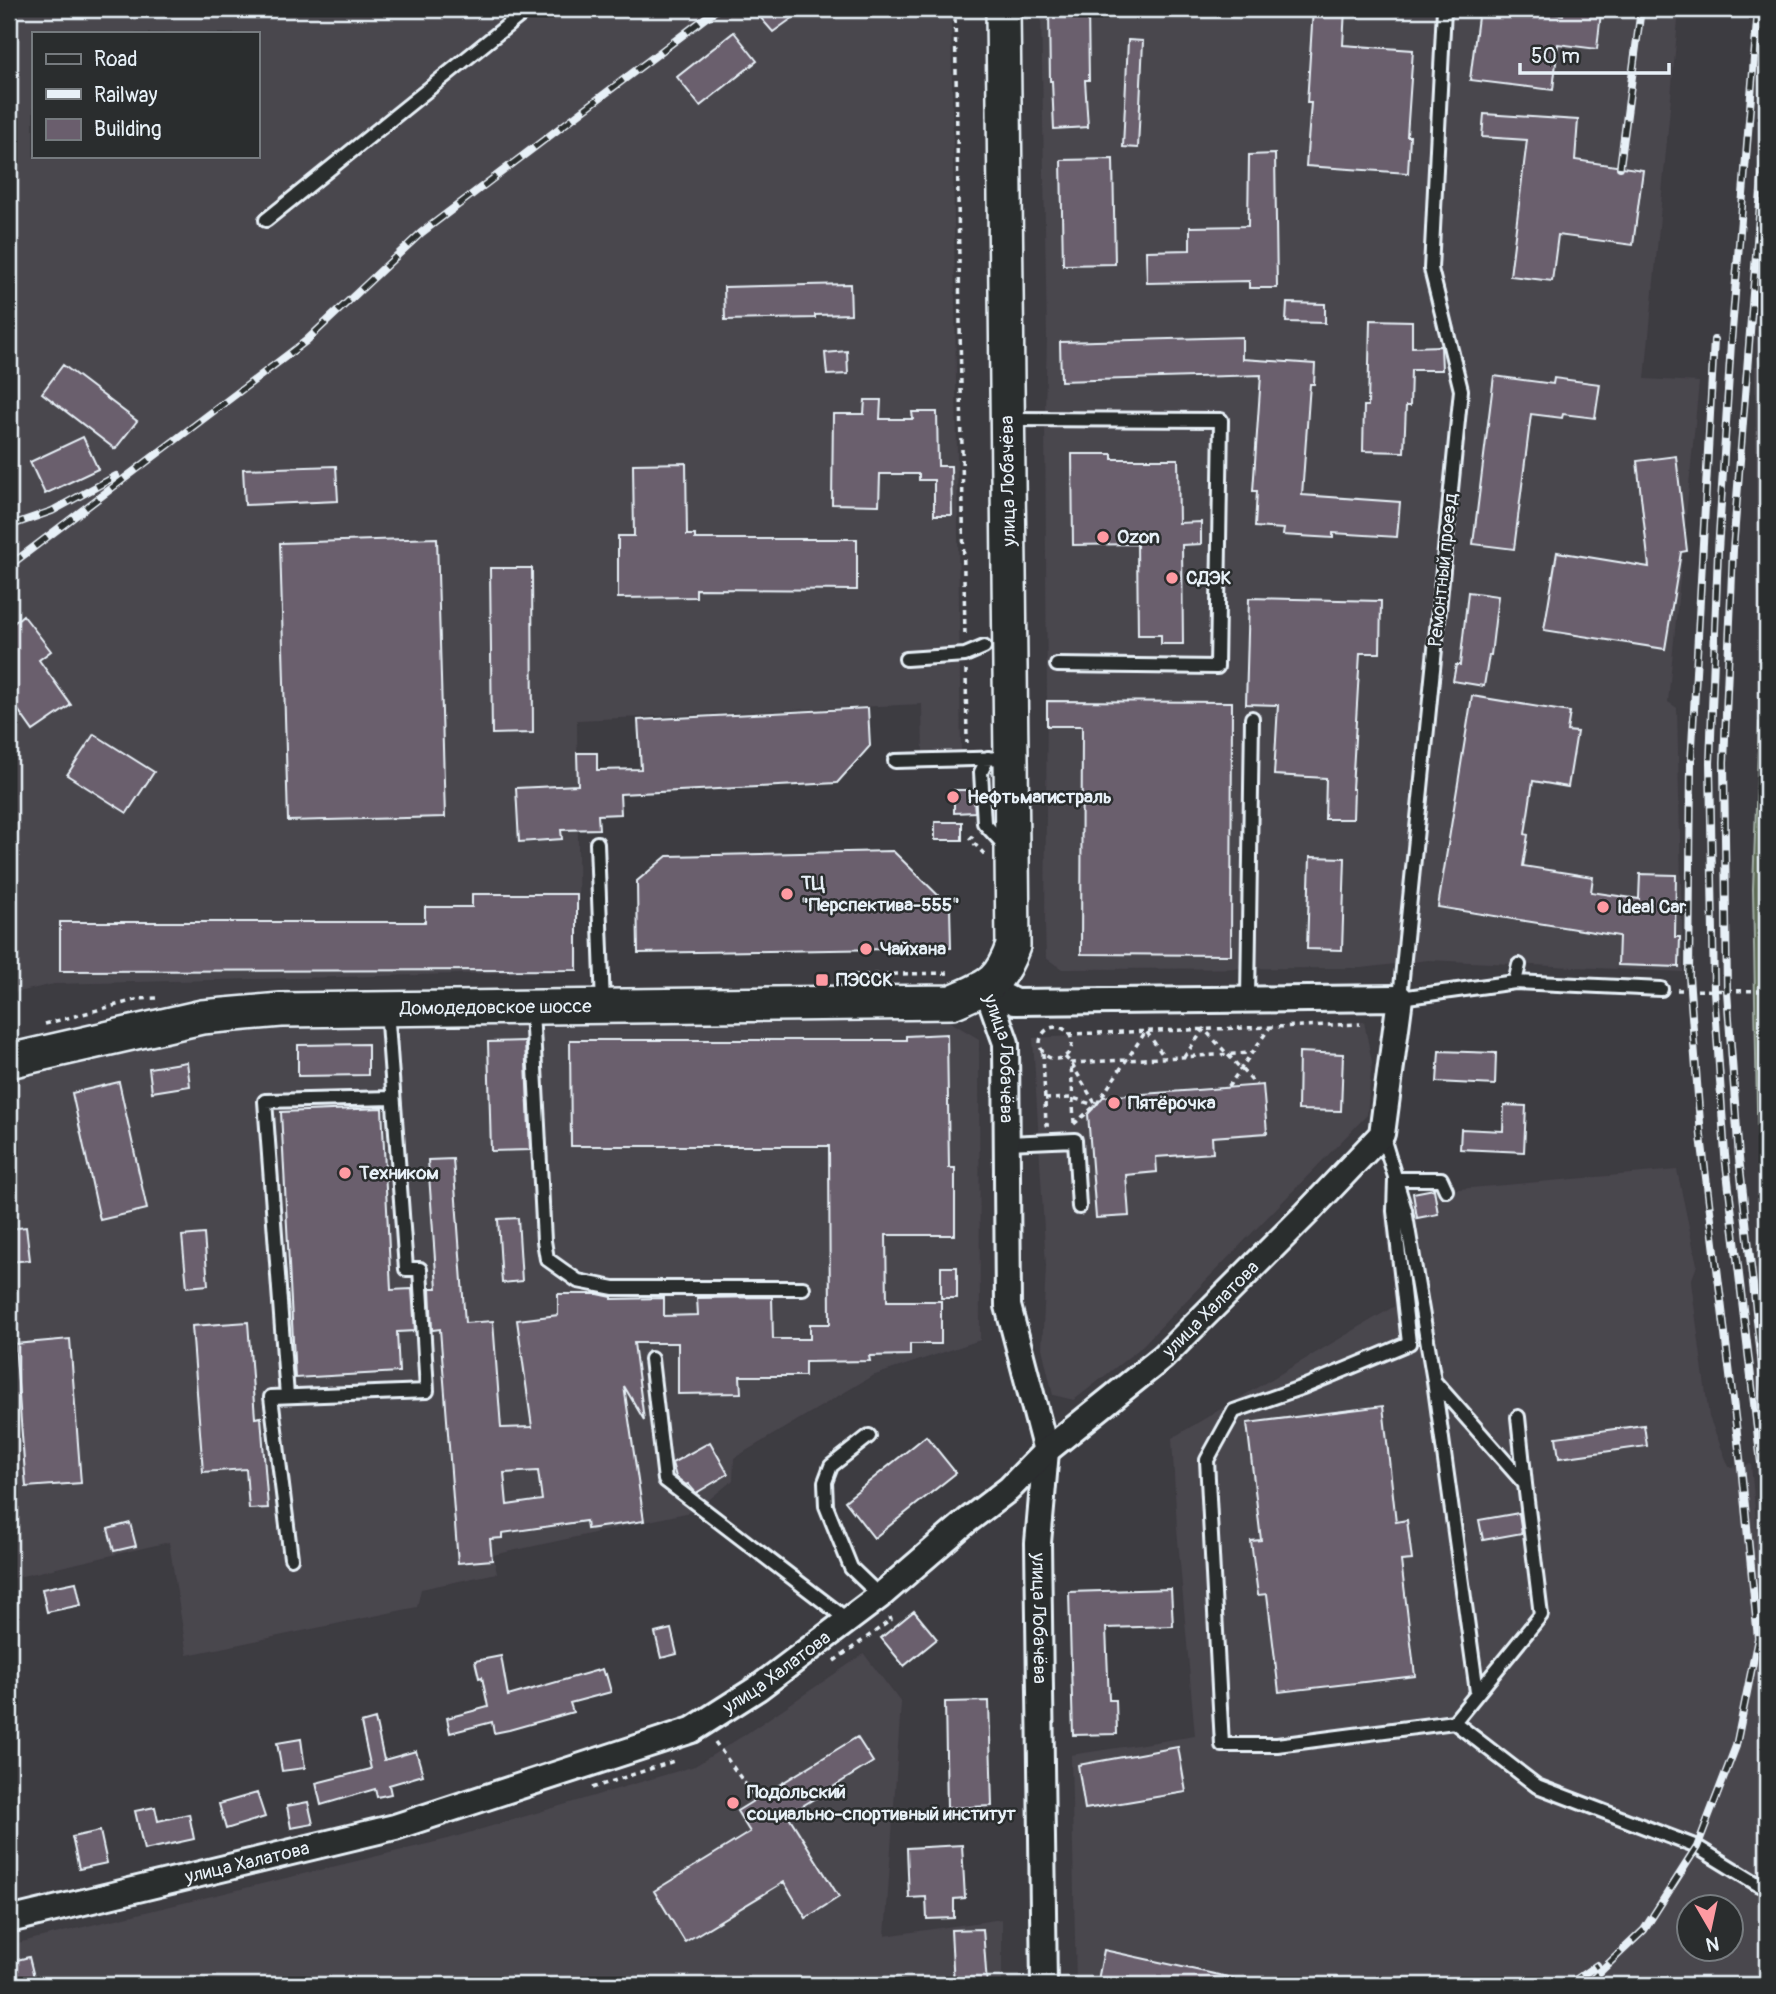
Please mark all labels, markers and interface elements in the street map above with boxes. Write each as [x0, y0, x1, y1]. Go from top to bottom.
legend [32, 32, 259, 158]
scale bar [1520, 32, 1669, 76]
text: 50 m [1531, 43, 1580, 70]
text: Road [94, 46, 138, 73]
text: Railway [94, 82, 158, 109]
text: Building [94, 116, 161, 143]
street label: улица Лобачёва [995, 415, 1021, 548]
street label: Ремонтный проезд [1423, 491, 1463, 648]
place label: Ozon [1117, 525, 1160, 549]
marker: Ozon [1095, 529, 1111, 545]
place label: СДЭК [1186, 566, 1232, 590]
marker: СДЭК [1164, 570, 1180, 586]
place label: Нефтьмагистраль [967, 785, 1112, 809]
marker: Нефтьмагистраль [945, 789, 961, 805]
place label: ТЦ "Перспектива-555" [800, 871, 960, 917]
marker: ТЦ "Перспектива-555" [779, 886, 795, 902]
place label: Ideal Car [1617, 895, 1686, 919]
marker: Ideal Car [1595, 899, 1611, 915]
place label: Чайхана [880, 937, 946, 961]
marker: Чайхана [858, 941, 874, 957]
place label: ПЭССК [836, 968, 893, 992]
marker: ПЭССК [814, 972, 830, 988]
street label: улица Лобачёва [977, 990, 1019, 1123]
street label: Домодедовское шоссе [399, 994, 592, 1021]
place label: Пятёрочка [1128, 1091, 1216, 1115]
marker: Пятёрочка [1106, 1095, 1122, 1111]
place label: Техником [358, 1161, 439, 1185]
marker: Техником [337, 1165, 353, 1181]
street label: улица Халатова [1157, 1256, 1264, 1363]
street label: улица Лобачёва [1026, 1552, 1052, 1684]
street label: улица Халатова [717, 1625, 836, 1720]
place label: Подольский социально-спортивный институт [746, 1780, 1016, 1826]
marker: Подольский социально-спортивный институт [725, 1795, 741, 1811]
street label: улица Халатова [182, 1836, 312, 1889]
north arrow [1674, 1892, 1744, 1962]
text: N [1704, 1931, 1721, 1957]

